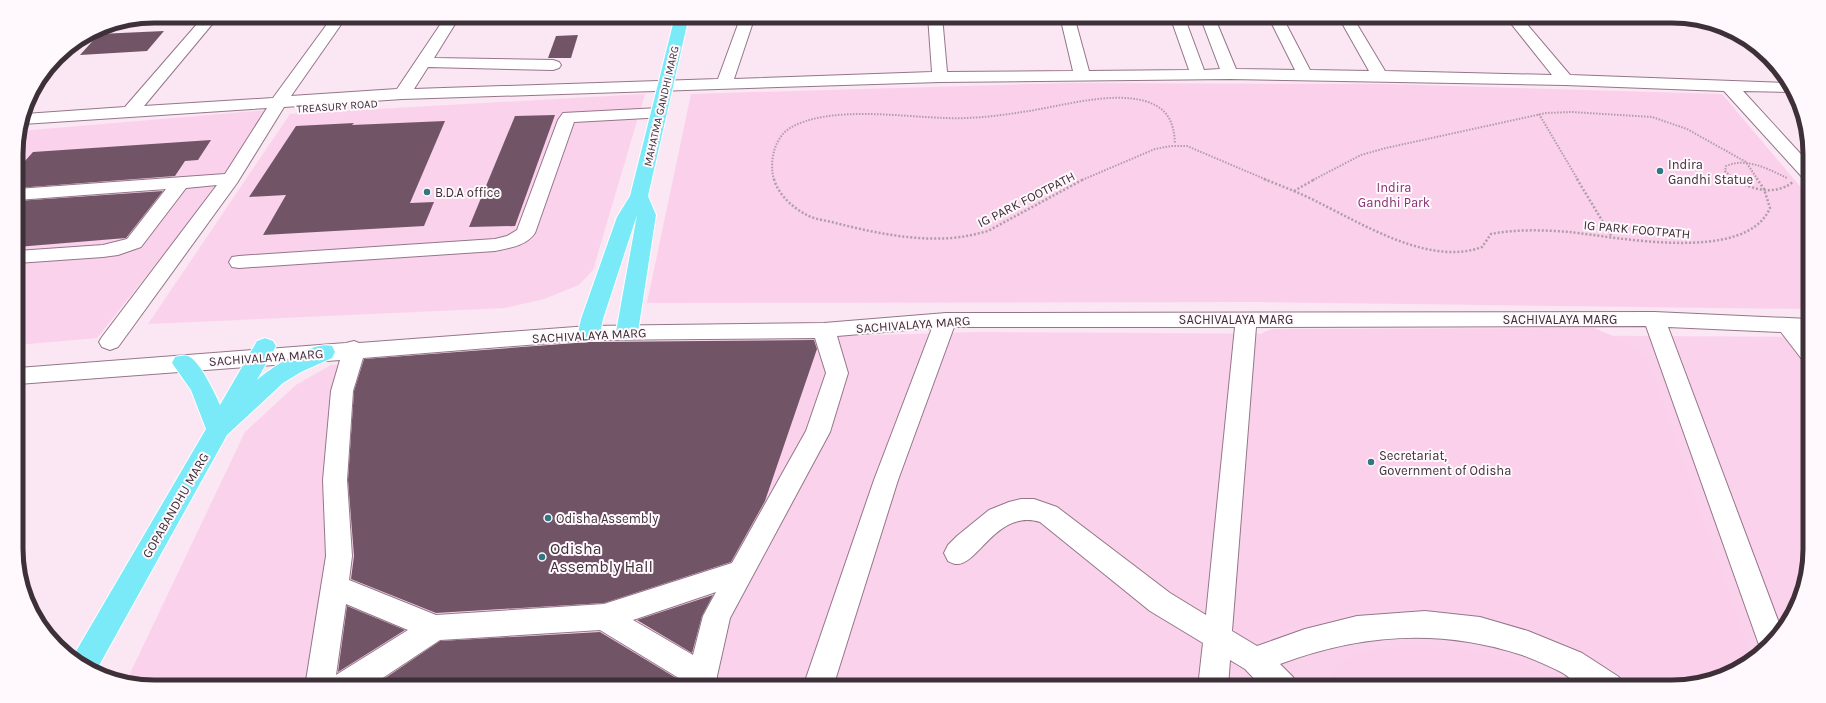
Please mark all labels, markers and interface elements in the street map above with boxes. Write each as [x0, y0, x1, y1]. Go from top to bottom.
street label: MAHATMA GANDHI MARG [641, 45, 682, 168]
street label: TREASURY ROAD [296, 97, 378, 116]
place label: Indira Gandhi Statue [1668, 157, 1754, 187]
marker: Indira Gandhi Statue [1655, 166, 1665, 176]
street label: IG PARK FOOTPATH [975, 168, 1077, 230]
park label: Indira Gandhi Park [1358, 180, 1430, 210]
place label: B.D.A office [435, 185, 500, 200]
marker: B.D.A office [422, 187, 432, 197]
street label: IG PARK FOOTPATH [1583, 217, 1691, 242]
street label: SACHIVALAYA MARG [1179, 312, 1293, 327]
street label: SACHIVALAYA MARG [1503, 312, 1617, 327]
street label: SACHIVALAYA MARG [855, 313, 971, 336]
street label: SACHIVALAYA MARG [531, 325, 647, 346]
street label: SACHIVALAYA MARG [208, 346, 324, 369]
place label: Secretariat, Government of Odisha [1379, 448, 1511, 478]
street label: GOPABANDHU MARG [139, 450, 212, 561]
marker: Secretariat, Government of Odisha [1366, 457, 1376, 467]
place label: Odisha Assembly [556, 511, 658, 526]
marker: Odisha Assembly [543, 513, 553, 523]
place label: Odisha Assembly Hall [550, 539, 653, 576]
marker: Odisha Assembly Hall [537, 552, 547, 562]

